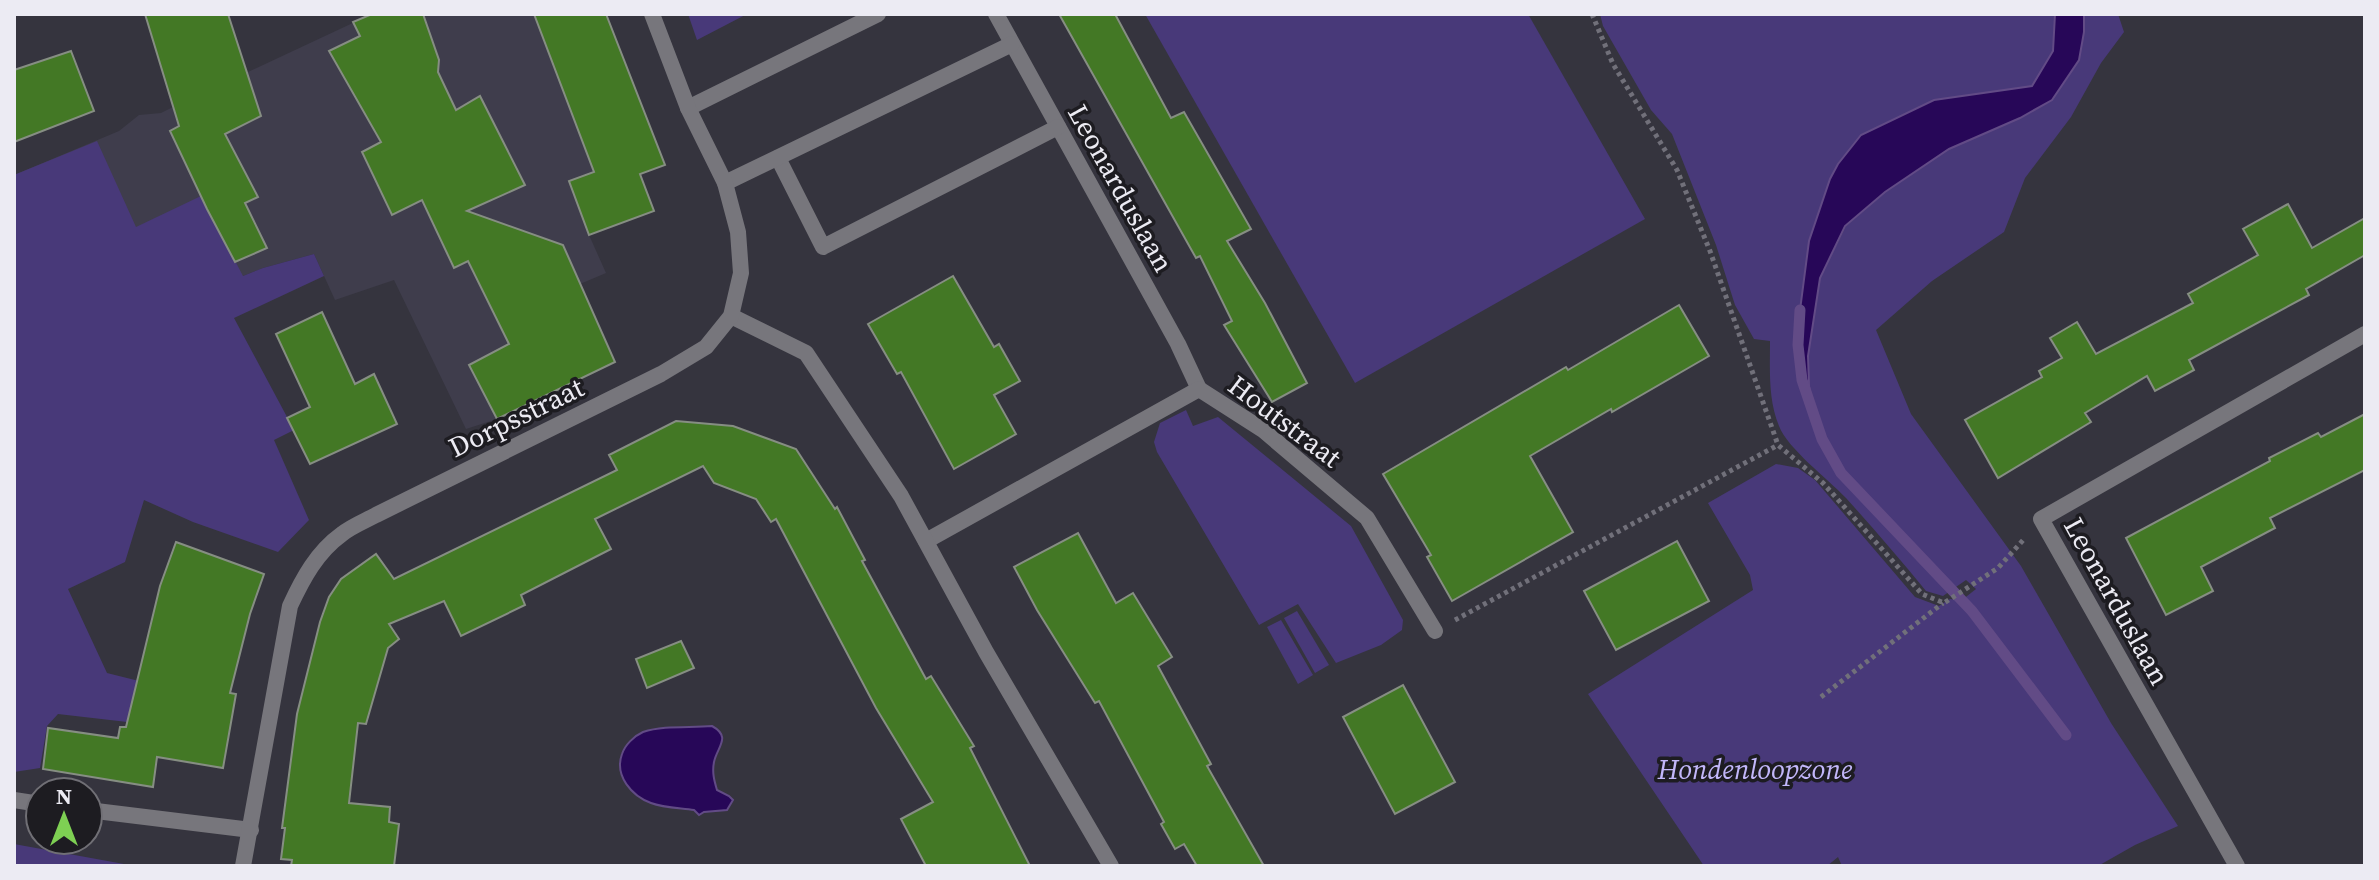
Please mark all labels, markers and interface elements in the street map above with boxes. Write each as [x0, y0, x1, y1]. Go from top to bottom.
street label: Leonarduslaan [1059, 97, 1183, 279]
street label: Houtstraat [1221, 366, 1350, 477]
street label: Dorpsstraat [442, 368, 591, 466]
street label: Leonarduslaan [2055, 510, 2179, 692]
park label: Hondenloopzone [1657, 750, 1853, 788]
north arrow [24, 776, 104, 856]
text: N [56, 781, 72, 811]

